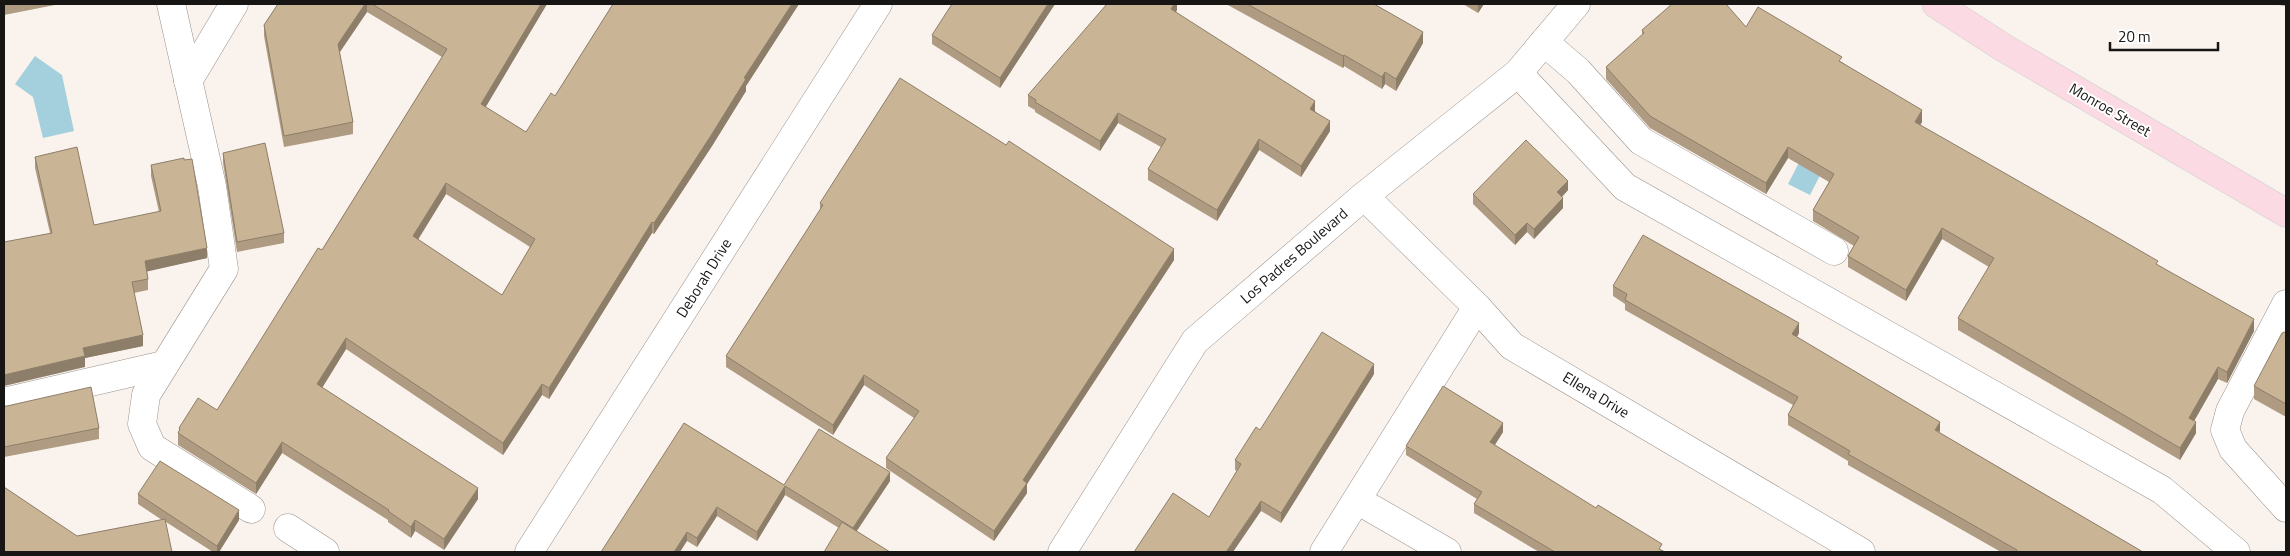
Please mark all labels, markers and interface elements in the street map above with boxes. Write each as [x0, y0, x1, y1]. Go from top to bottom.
scale bar [2110, 20, 2218, 52]
text: 20 m [2118, 25, 2151, 48]
street label: Monroe Street [2065, 77, 2156, 143]
street label: Los Padres Boulevard [1235, 202, 1353, 309]
street label: Deborah Drive [670, 234, 737, 322]
street label: Ellena Drive [1558, 366, 1634, 424]

